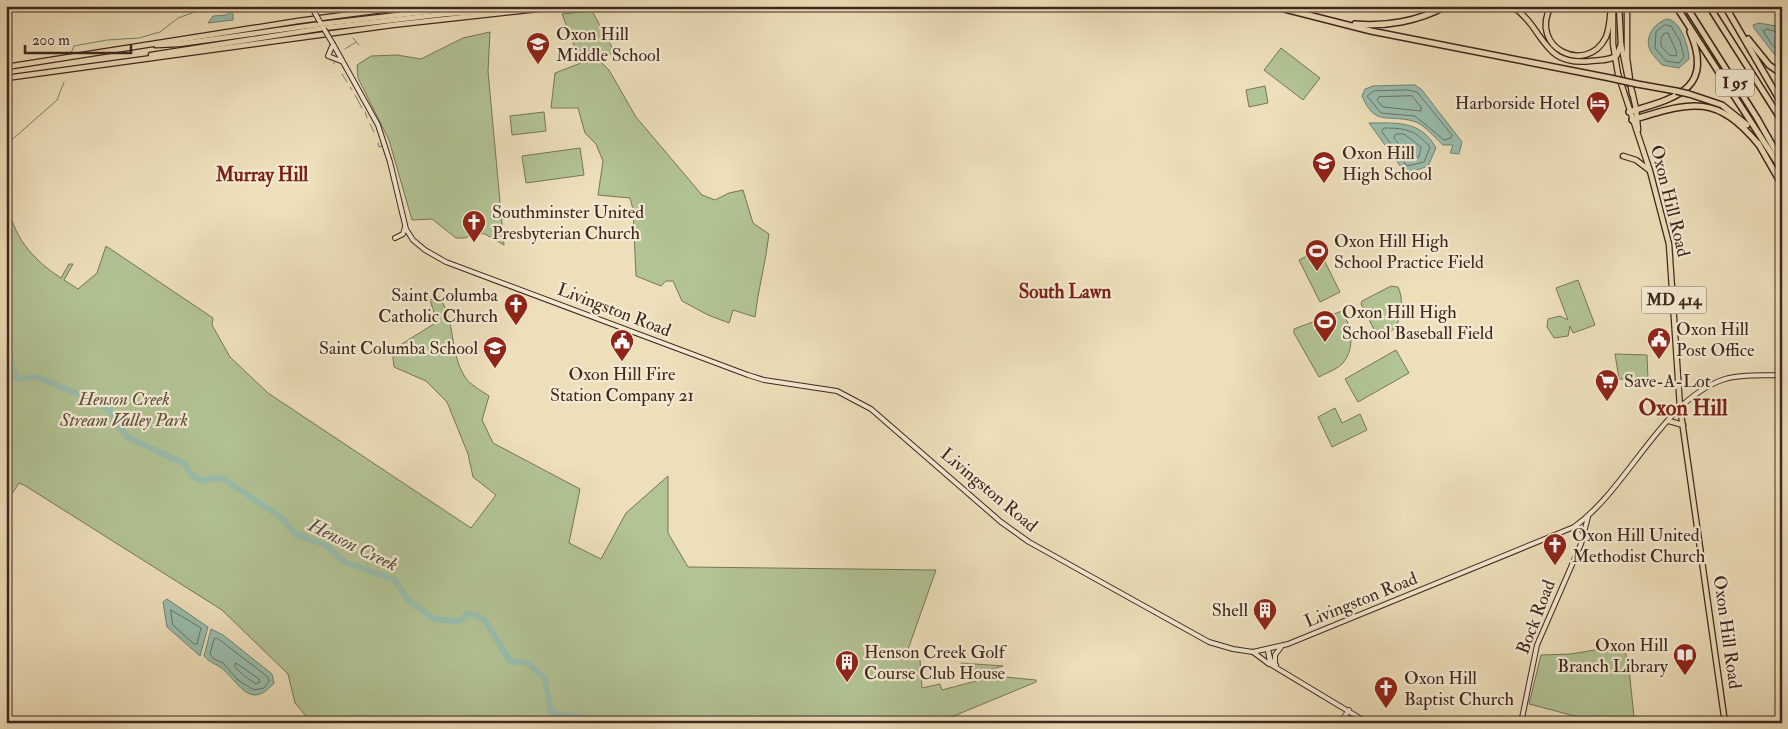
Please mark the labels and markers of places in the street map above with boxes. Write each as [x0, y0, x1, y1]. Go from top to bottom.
place label: Oxon Hill Middle School [556, 23, 661, 67]
school or university icon: Oxon Hill Middle School [525, 31, 551, 65]
hotel icon: Harborside Hotel [1585, 90, 1611, 124]
place label: Harborside Hotel [1455, 92, 1580, 115]
place label: Oxon Hill High School [1342, 142, 1433, 186]
school or university icon: Oxon Hill High School [1311, 150, 1337, 184]
place label: Southminster United Presbyterian Church [492, 201, 644, 245]
church icon: Southminster United Presbyterian Church [461, 209, 487, 243]
place label: Oxon Hill High School Practice Field [1334, 230, 1484, 274]
sports icon: Oxon Hill High School Practice Field [1304, 238, 1330, 272]
place label: Saint Columba Catholic Church [378, 284, 499, 328]
church icon: Saint Columba Catholic Church [503, 292, 529, 326]
place label: Oxon Hill High School Baseball Field [1342, 301, 1493, 345]
sports icon: Oxon Hill High School Baseball Field [1312, 309, 1338, 343]
place label: Oxon Hill Post Office [1676, 318, 1755, 362]
public building icon: Oxon Hill Post Office [1646, 326, 1672, 360]
public building icon: Oxon Hill Fire Station Company 21 [609, 328, 635, 362]
school or university icon: Saint Columba School [482, 335, 508, 369]
place label: Saint Columba School [319, 337, 478, 360]
place label: Oxon Hill Fire Station Company 21 [550, 363, 694, 407]
supermarket icon: Save-A-Lot [1594, 368, 1620, 402]
place label: Save-A-Lot [1624, 370, 1711, 393]
place label: Oxon Hill United Methodist Church [1572, 524, 1706, 568]
church icon: Oxon Hill United Methodist Church [1542, 532, 1568, 566]
building icon: Shell [1252, 597, 1278, 631]
place label: Shell [1212, 599, 1248, 622]
place label: Oxon Hill Branch Library [1557, 634, 1669, 678]
place label: Henson Creek Golf Course Club House [864, 641, 1008, 685]
library icon: Oxon Hill Branch Library [1672, 642, 1698, 676]
building icon: Henson Creek Golf Course Club House [834, 649, 860, 683]
place label: Oxon Hill Baptist Church [1404, 667, 1514, 711]
church icon: Oxon Hill Baptist Church [1373, 675, 1399, 709]

